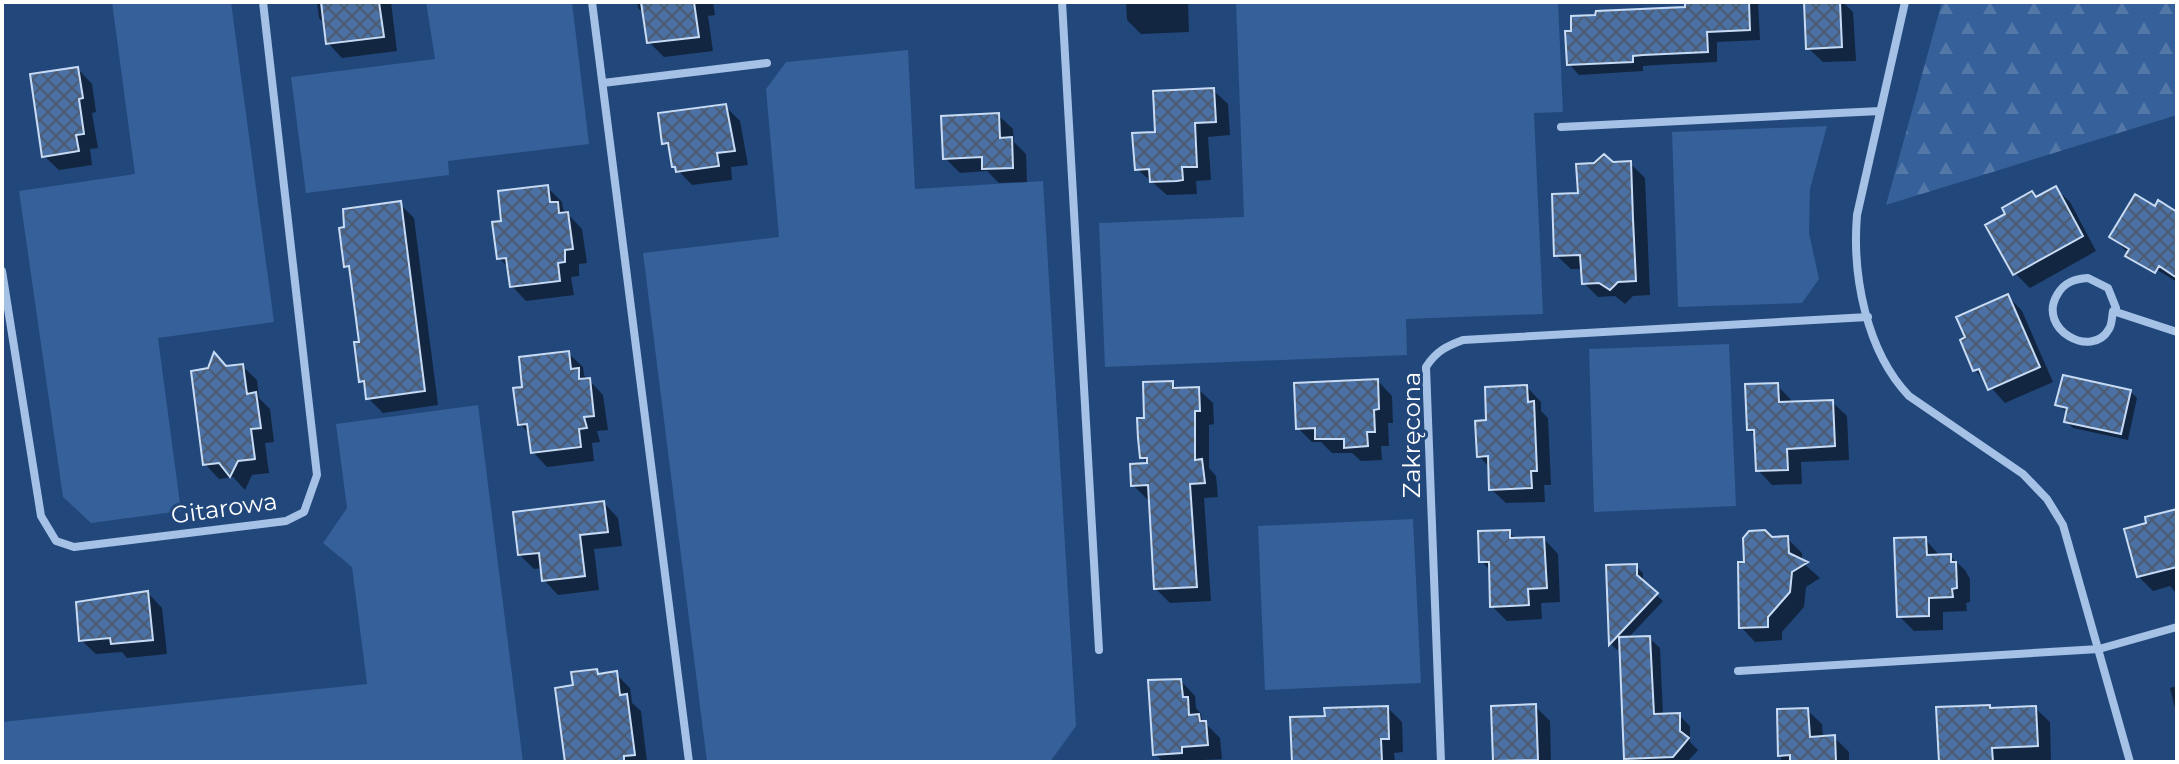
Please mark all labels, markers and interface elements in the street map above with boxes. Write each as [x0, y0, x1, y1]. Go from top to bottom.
street label: Zakręcona [1397, 372, 1426, 498]
street label: Gitarowa [169, 486, 279, 530]

